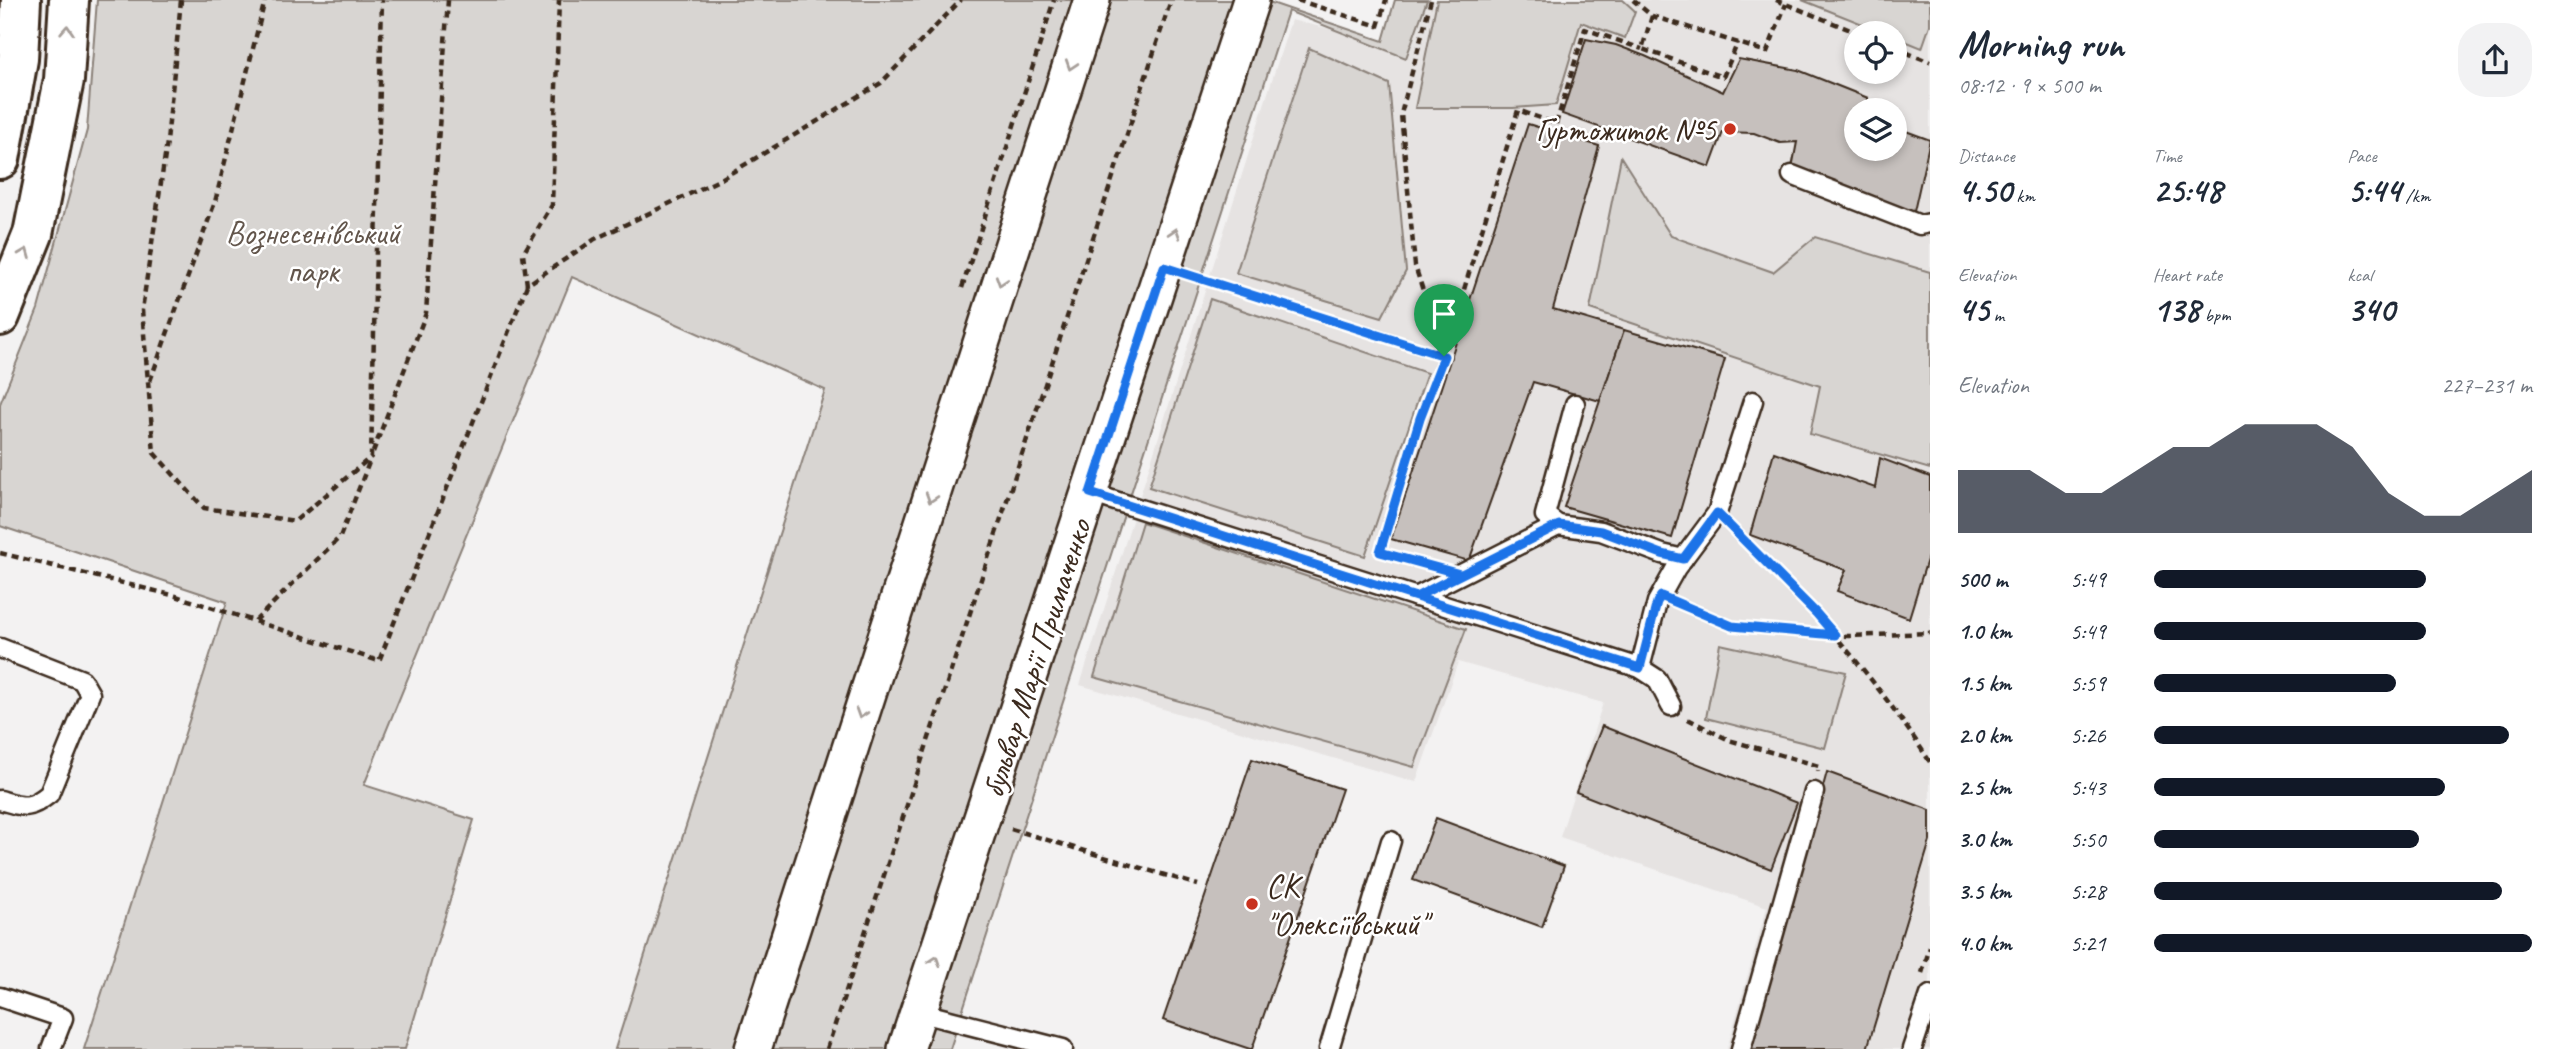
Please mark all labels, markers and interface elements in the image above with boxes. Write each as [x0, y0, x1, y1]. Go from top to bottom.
map controls [1844, 21, 1907, 161]
button: locate [1844, 21, 1907, 84]
text: Morning run [1958, 21, 2124, 68]
button: share [2458, 23, 2532, 97]
one-way arrow [59, 24, 74, 35]
one-way arrow [1065, 58, 1079, 71]
text: 08:12 · 9 × 500 m [1958, 71, 2101, 100]
button: layers [1844, 98, 1907, 161]
place label: Гуртожиток №5 [1536, 109, 1718, 151]
marker: Гуртожиток №5 [1722, 121, 1738, 137]
text: Distance [1958, 144, 2015, 168]
text: Time [2153, 144, 2182, 168]
text: Pace [2347, 144, 2377, 168]
text: 4.50 [1958, 168, 2012, 213]
text: 25:48 [2153, 168, 2222, 213]
text: 5:44 [2347, 168, 2401, 213]
text: km [2012, 184, 2035, 208]
text: /km [2401, 184, 2430, 208]
park label: Вознесенівський парк [226, 212, 402, 292]
one-way arrow [1167, 227, 1181, 240]
one-way arrow [17, 247, 31, 259]
text: Elevation [1958, 263, 2016, 287]
text: Heart rate [2153, 263, 2222, 287]
text: kcal [2347, 263, 2372, 287]
one-way arrow [995, 275, 1009, 287]
pin [1414, 284, 1474, 356]
text: 45 [1958, 287, 1989, 332]
text: 138 [2153, 287, 2200, 332]
text: 340 [2347, 287, 2395, 332]
icon: arrive [1425, 295, 1463, 333]
text: m [1989, 303, 2004, 327]
text: bpm [2200, 303, 2231, 327]
text: Elevation [1958, 371, 2029, 400]
text: 227–231 m [2441, 371, 2532, 400]
one-way arrow [925, 491, 939, 504]
street label: бульвар Марії Примаченко [971, 512, 1101, 802]
text: 500 m [1958, 565, 2007, 594]
text: 5:49 [2070, 565, 2106, 594]
text: 1.0 km [1958, 617, 2012, 646]
text: 5:49 [2070, 617, 2106, 646]
text: 1.5 km [1958, 669, 2011, 698]
text: 5:59 [2070, 669, 2106, 698]
one-way arrow [855, 708, 870, 720]
text: 2.0 km [1958, 721, 2012, 750]
text: 5:26 [2070, 721, 2106, 750]
text: 2.5 km [1958, 773, 2011, 802]
text: 5:43 [2070, 773, 2106, 802]
text: 3.0 km [1958, 825, 2012, 854]
text: 5:50 [2070, 825, 2106, 854]
place label: СК "Олексіївський" [1266, 865, 1433, 945]
text: 3.5 km [1958, 877, 2011, 906]
text: 5:28 [2070, 877, 2106, 906]
marker: СК "Олексіївський" [1244, 896, 1260, 912]
text: 4.0 km [1958, 929, 2012, 958]
text: 5:21 [2070, 929, 2106, 958]
one-way arrow [927, 955, 941, 968]

